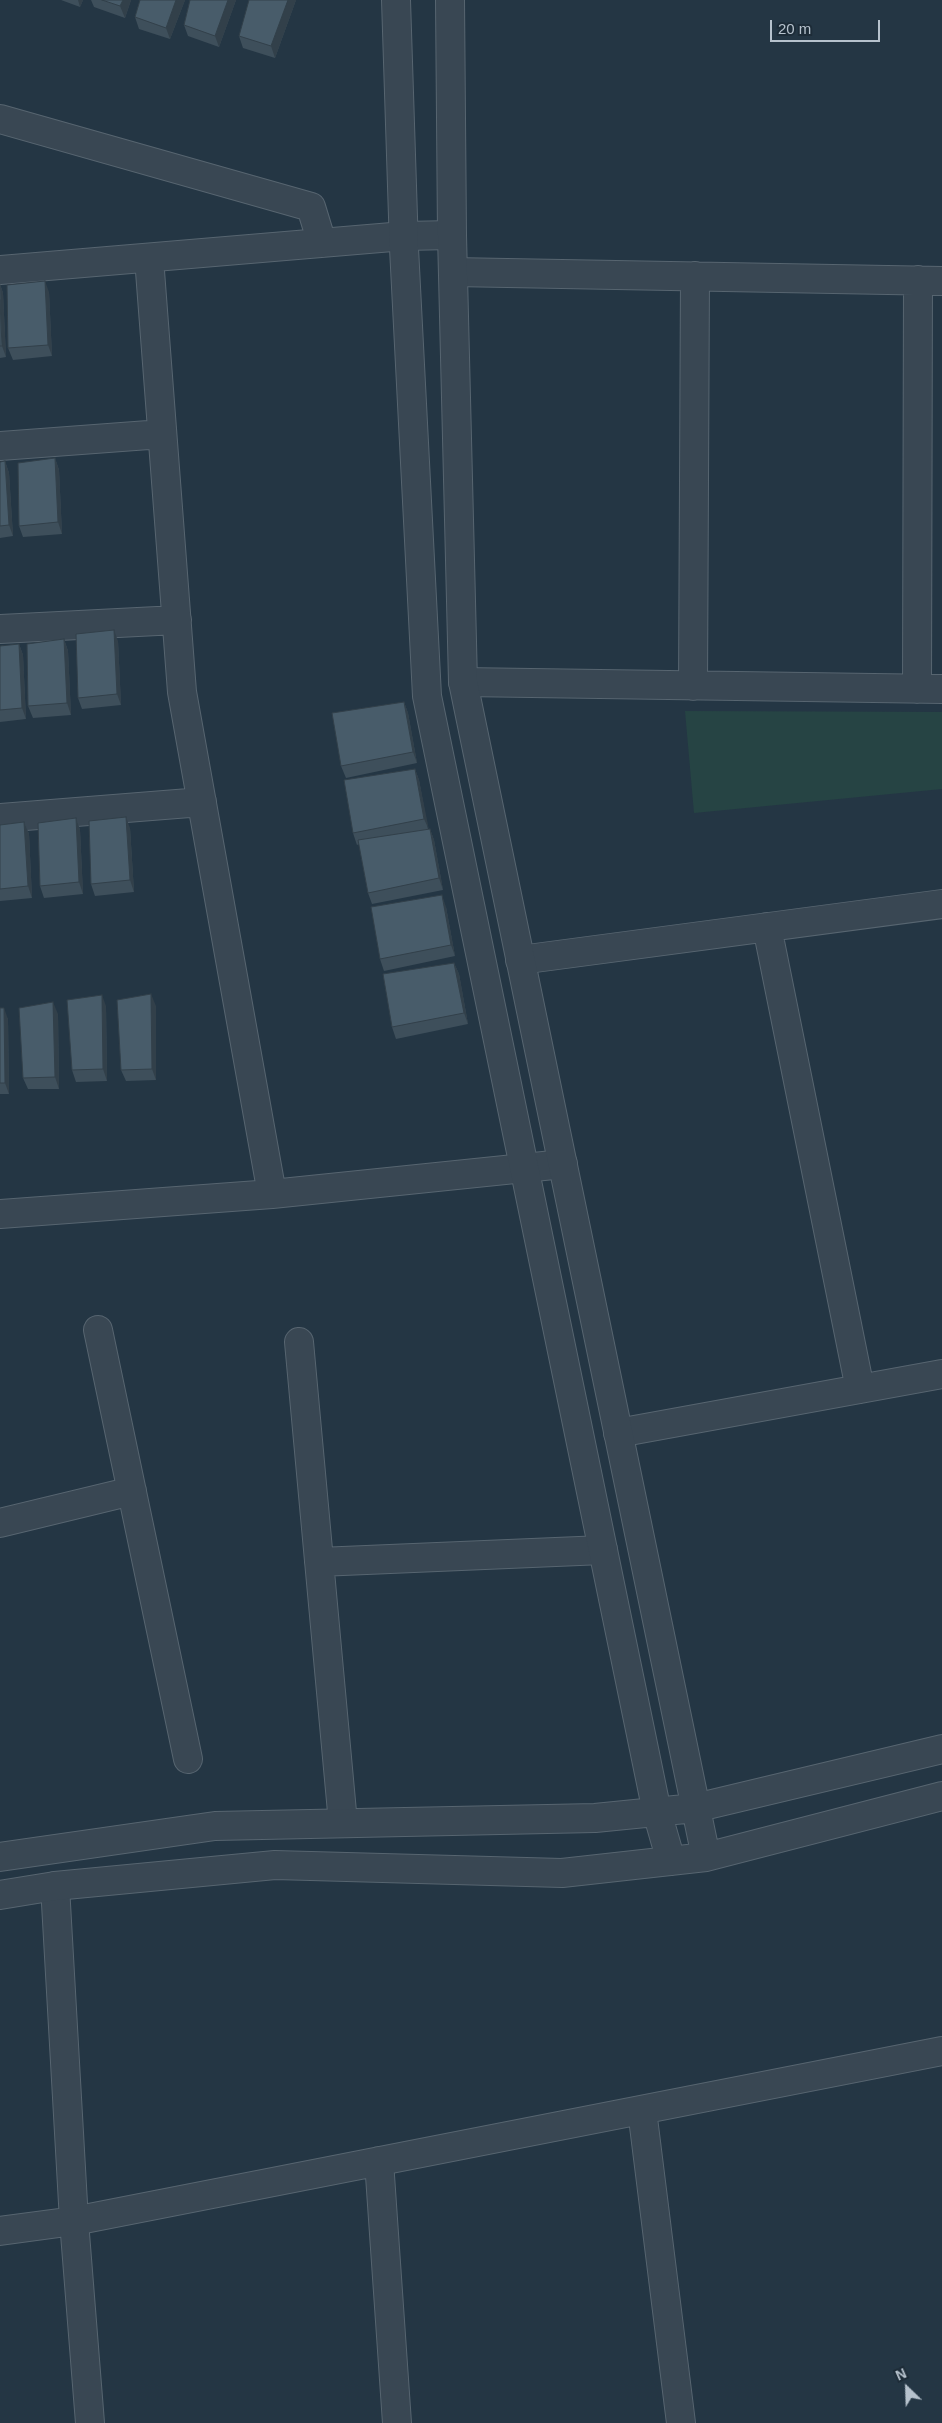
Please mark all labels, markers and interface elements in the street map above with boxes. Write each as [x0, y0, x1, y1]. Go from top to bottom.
scale bar [772, 10, 882, 42]
text: 20 m [778, 20, 811, 37]
north arrow [882, 2363, 932, 2413]
text: N [893, 2365, 909, 2384]

